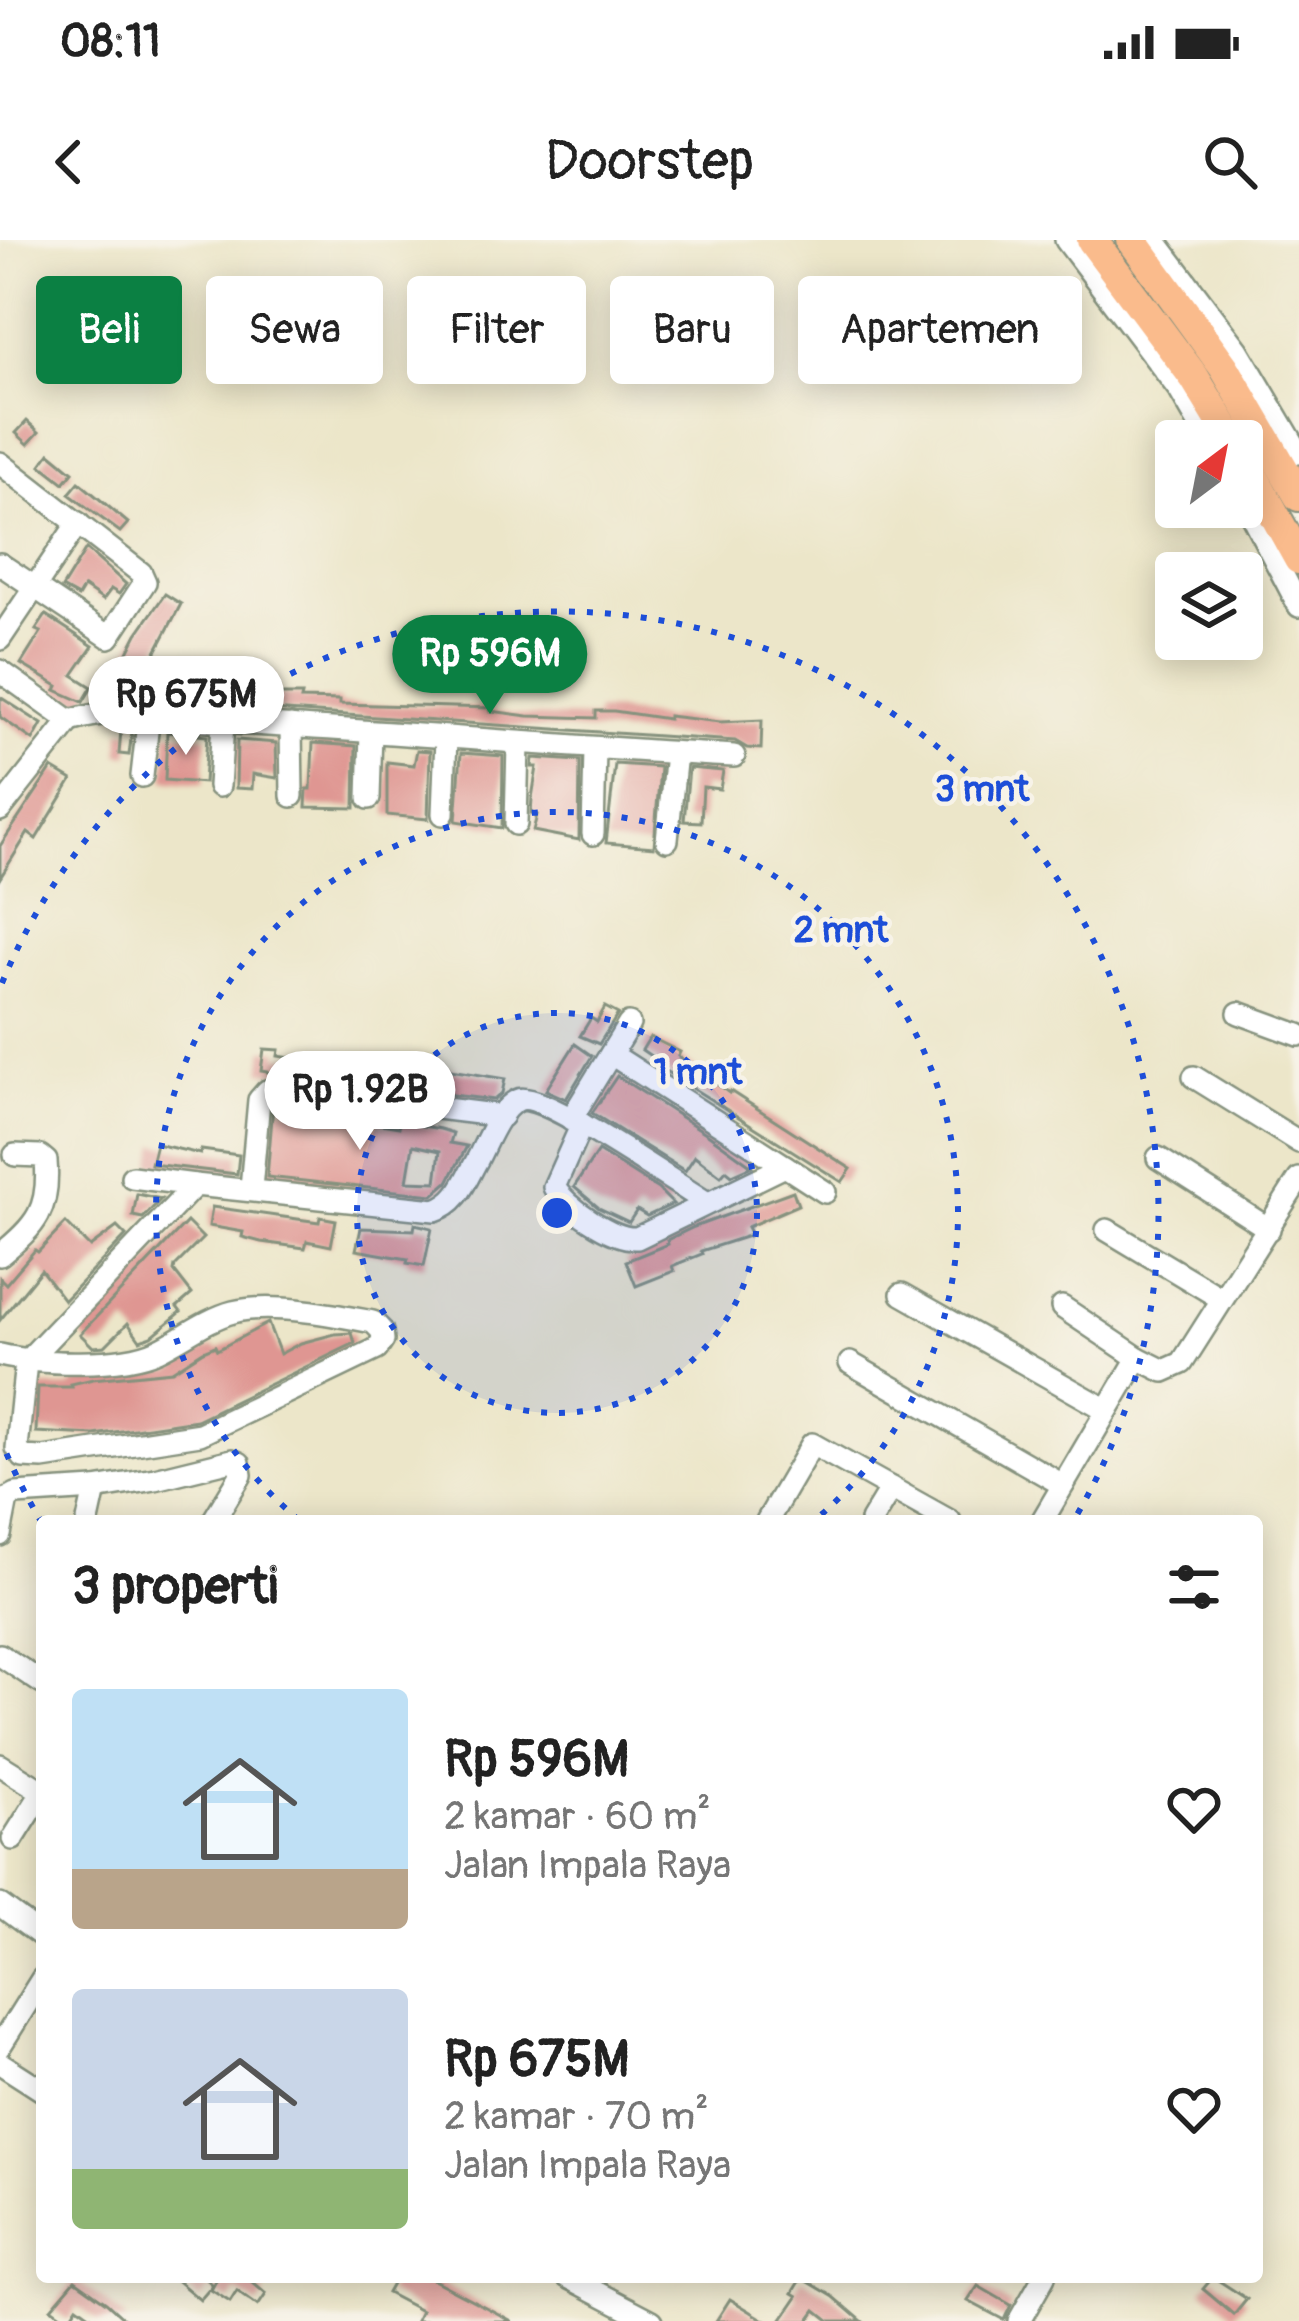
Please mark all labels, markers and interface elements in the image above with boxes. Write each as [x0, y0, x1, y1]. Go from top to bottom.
text: 08:11 [60, 14, 161, 70]
text: Doorstep [545, 128, 754, 196]
icon: back [36, 129, 102, 195]
icon: search [1197, 129, 1263, 195]
chip: Beli [36, 276, 182, 384]
chip: Sewa [206, 276, 383, 384]
chip: Filter [407, 276, 586, 384]
chip: Baru [610, 276, 774, 384]
chip: Apartemen [798, 276, 1082, 384]
north arrow [1155, 420, 1263, 528]
map controls [1155, 420, 1263, 660]
button: layers [1155, 552, 1263, 660]
pin: Rp 596M [379, 615, 601, 717]
text: Rp 596M [419, 629, 561, 678]
pin: Rp 675M [75, 656, 297, 758]
text: Rp 675M [115, 670, 257, 719]
text: 3 mnt [935, 767, 1031, 812]
text: 2 mnt [794, 908, 890, 953]
text: 1 mnt [654, 1050, 744, 1095]
pin: Rp 1.92B [236, 1051, 484, 1153]
text: Rp 1.92B [291, 1065, 429, 1114]
centre of rings [536, 1192, 578, 1234]
icon: filters [1161, 1554, 1227, 1620]
text: 3 properti [72, 1555, 278, 1619]
text: Rp 596M [444, 1728, 629, 1792]
icon: home [168, 1737, 312, 1881]
icon: heart [1161, 1776, 1227, 1842]
text: 2 kamar · 60 m² [444, 1792, 711, 1841]
text: Jalan Impala Raya [444, 1841, 731, 1890]
text: Rp 675M [444, 2028, 629, 2092]
icon: home [168, 2037, 312, 2181]
icon: heart [1161, 2076, 1227, 2142]
text: 2 kamar · 70 m² [444, 2092, 709, 2141]
text: Jalan Impala Raya [444, 2141, 731, 2190]

